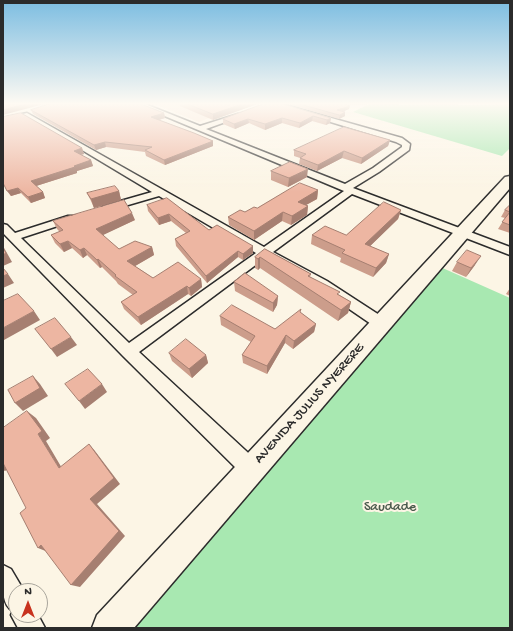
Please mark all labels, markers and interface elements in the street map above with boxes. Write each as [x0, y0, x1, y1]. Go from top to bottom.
street label: AVENIDA JULIUS NYERERE [251, 340, 369, 468]
park label: Saudade [364, 500, 416, 516]
north arrow [8, 583, 48, 623]
text: N [24, 586, 32, 598]

